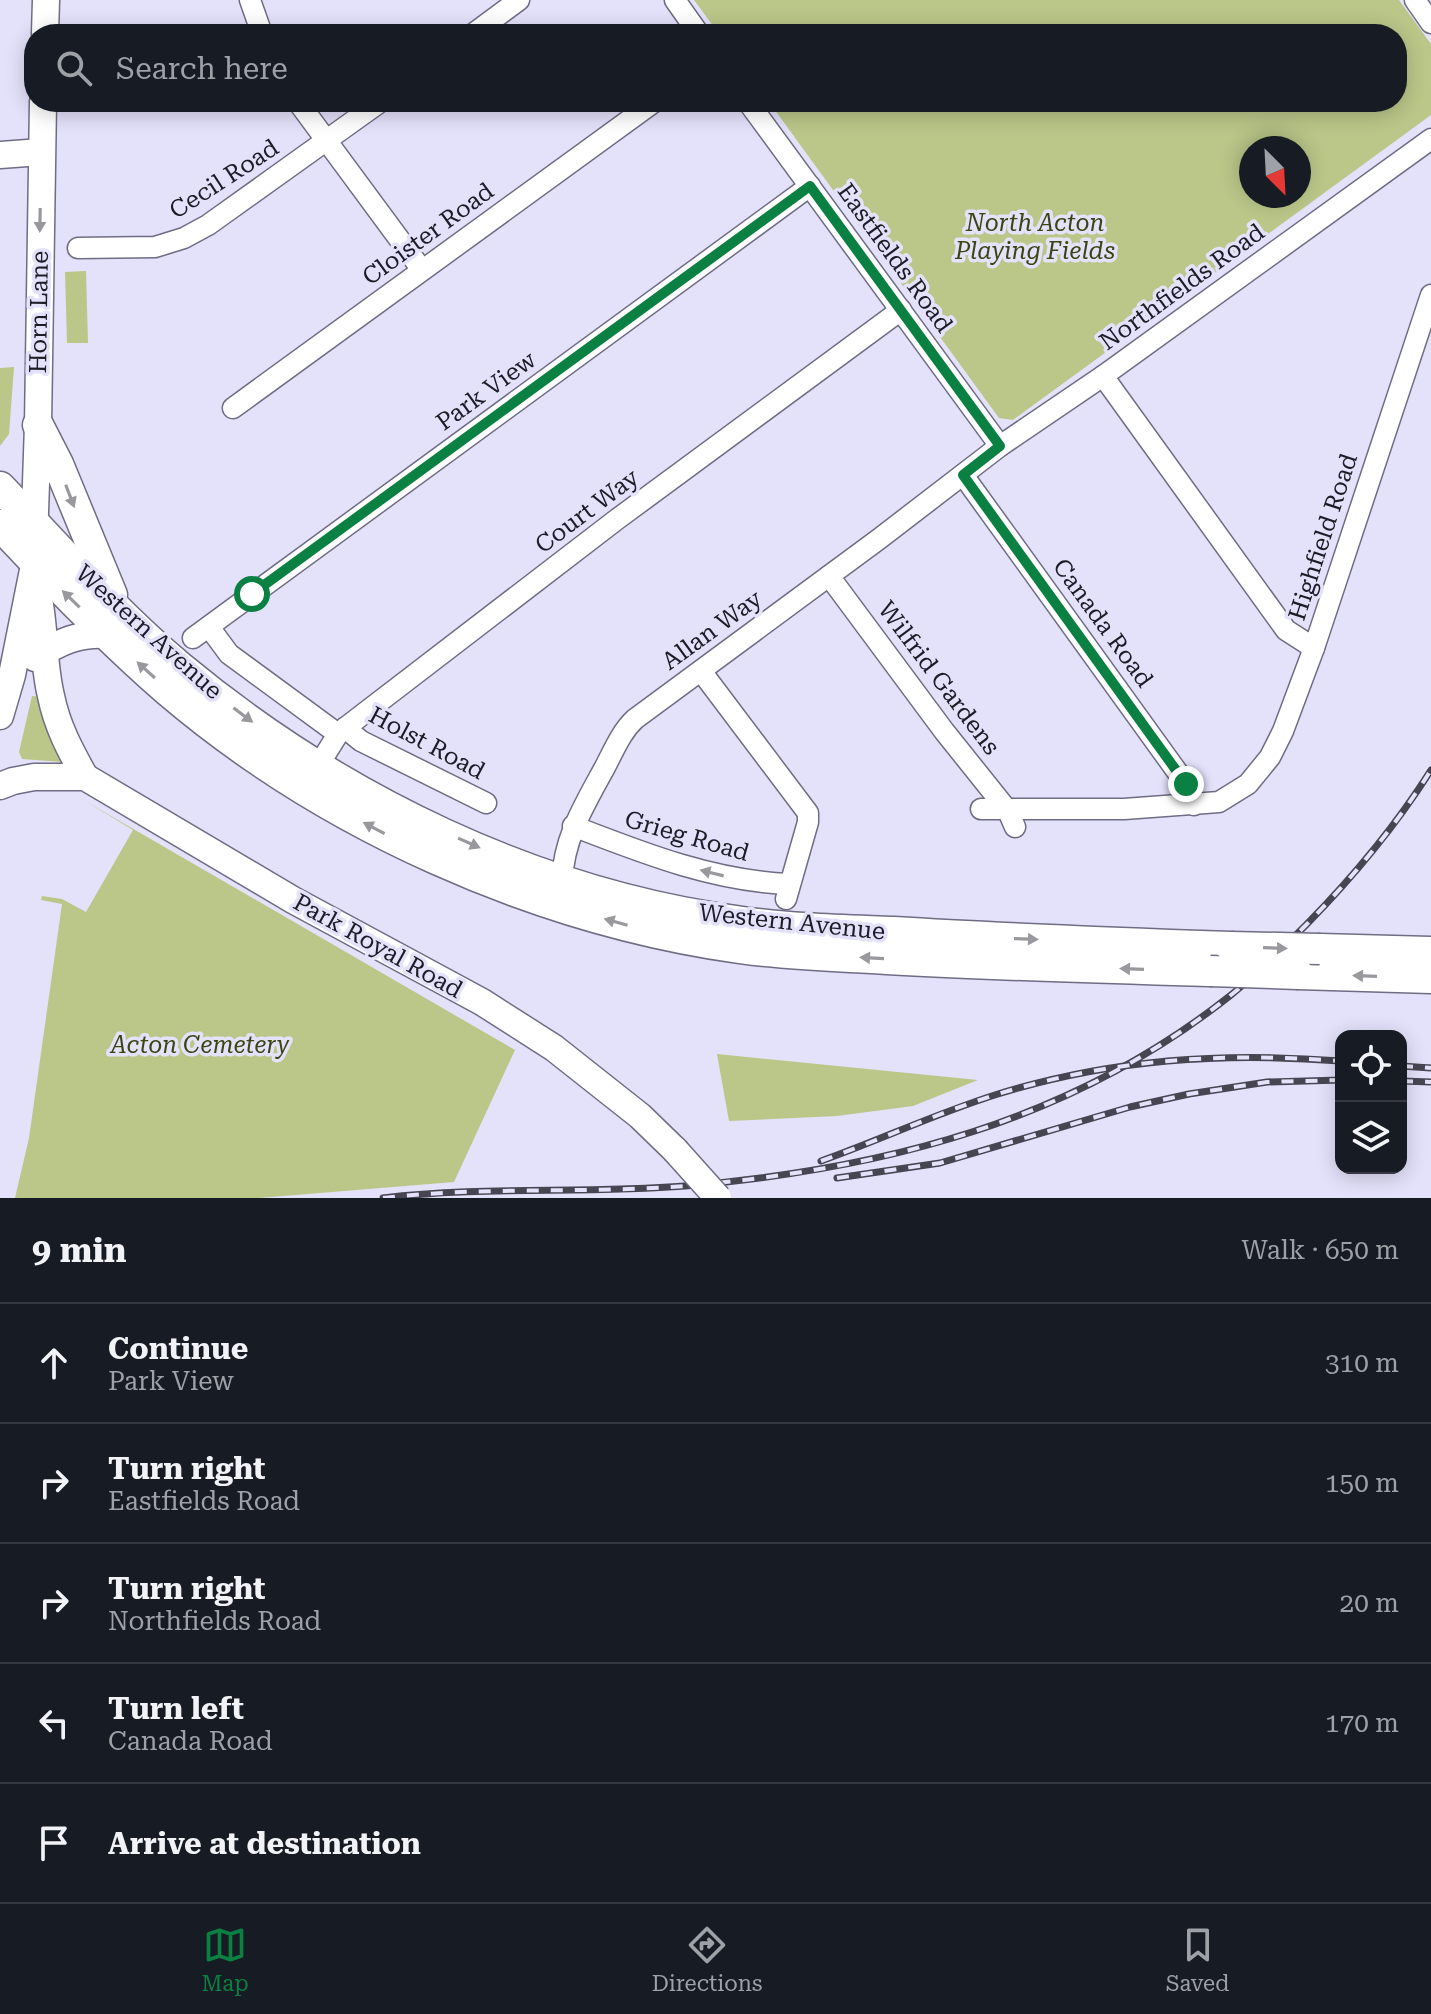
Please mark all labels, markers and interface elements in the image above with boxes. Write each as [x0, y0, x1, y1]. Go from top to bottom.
search box [24, 24, 1407, 112]
icon: search [52, 46, 96, 90]
text: Search here [116, 51, 288, 86]
street label: Cecil Road [164, 133, 284, 225]
north arrow [1239, 136, 1311, 208]
street label: Cloister Road [357, 177, 499, 291]
street label: Eastfields Road [832, 178, 958, 338]
one-way arrow [34, 208, 47, 233]
park label: North Acton Playing Fields [954, 209, 1115, 265]
street label: Northfields Road [1094, 218, 1270, 356]
street label: Horn Lane [24, 250, 54, 374]
street label: Park View [431, 345, 541, 436]
street label: Highfield Road [1283, 450, 1363, 624]
street label: Court Way [530, 463, 645, 559]
one-way arrow [64, 484, 77, 508]
street label: Canada Road [1047, 553, 1159, 693]
street label: Western Avenue [70, 559, 228, 705]
route start [234, 576, 270, 612]
street label: Allan Way [657, 584, 768, 676]
one-way arrow [62, 590, 81, 609]
street label: Wilfrid Gardens [872, 596, 1006, 760]
one-way arrow [136, 662, 155, 680]
street label: Holst Road [364, 701, 490, 785]
one-way arrow [233, 707, 254, 722]
route end [1168, 766, 1204, 802]
street label: Grieg Road [622, 805, 752, 867]
one-way arrow [363, 821, 385, 835]
one-way arrow [457, 836, 481, 849]
one-way arrow [700, 867, 725, 879]
street label: Park Royal Road [289, 888, 467, 1004]
street label: Western Avenue [697, 898, 887, 946]
one-way arrow [603, 915, 627, 928]
one-way arrow [1014, 933, 1039, 946]
one-way arrow [1263, 942, 1288, 954]
one-way arrow [859, 952, 884, 965]
one-way arrow [1119, 963, 1144, 975]
one-way arrow [1352, 970, 1377, 982]
map controls [1335, 1030, 1407, 1174]
button: locate [1335, 1030, 1407, 1102]
park label: Acton Cemetery [109, 1031, 290, 1059]
button: layers [1335, 1102, 1407, 1174]
text: 9 min [32, 1230, 127, 1270]
text: Walk · 650 m [1241, 1235, 1399, 1265]
text: Continue [108, 1331, 248, 1366]
icon: ahead [32, 1341, 76, 1385]
text: 310 m [1325, 1348, 1399, 1378]
text: Park View [108, 1366, 234, 1396]
text: Turn right [108, 1451, 265, 1486]
icon: right [32, 1461, 76, 1505]
text: 150 m [1325, 1468, 1399, 1498]
text: Eastfields Road [108, 1486, 300, 1516]
text: Turn right [108, 1571, 265, 1606]
icon: right [32, 1581, 76, 1625]
text: 20 m [1340, 1588, 1399, 1618]
text: Northfields Road [108, 1606, 321, 1636]
text: Turn left [108, 1691, 244, 1726]
icon: left [32, 1701, 76, 1745]
text: 170 m [1325, 1708, 1399, 1738]
text: Canada Road [108, 1726, 273, 1756]
icon: arrive [32, 1821, 76, 1865]
text: Arrive at destination [108, 1826, 421, 1861]
tab: Map [202, 1923, 249, 1996]
tab: Directions [652, 1923, 762, 1996]
tab: Saved [1166, 1923, 1229, 1996]

